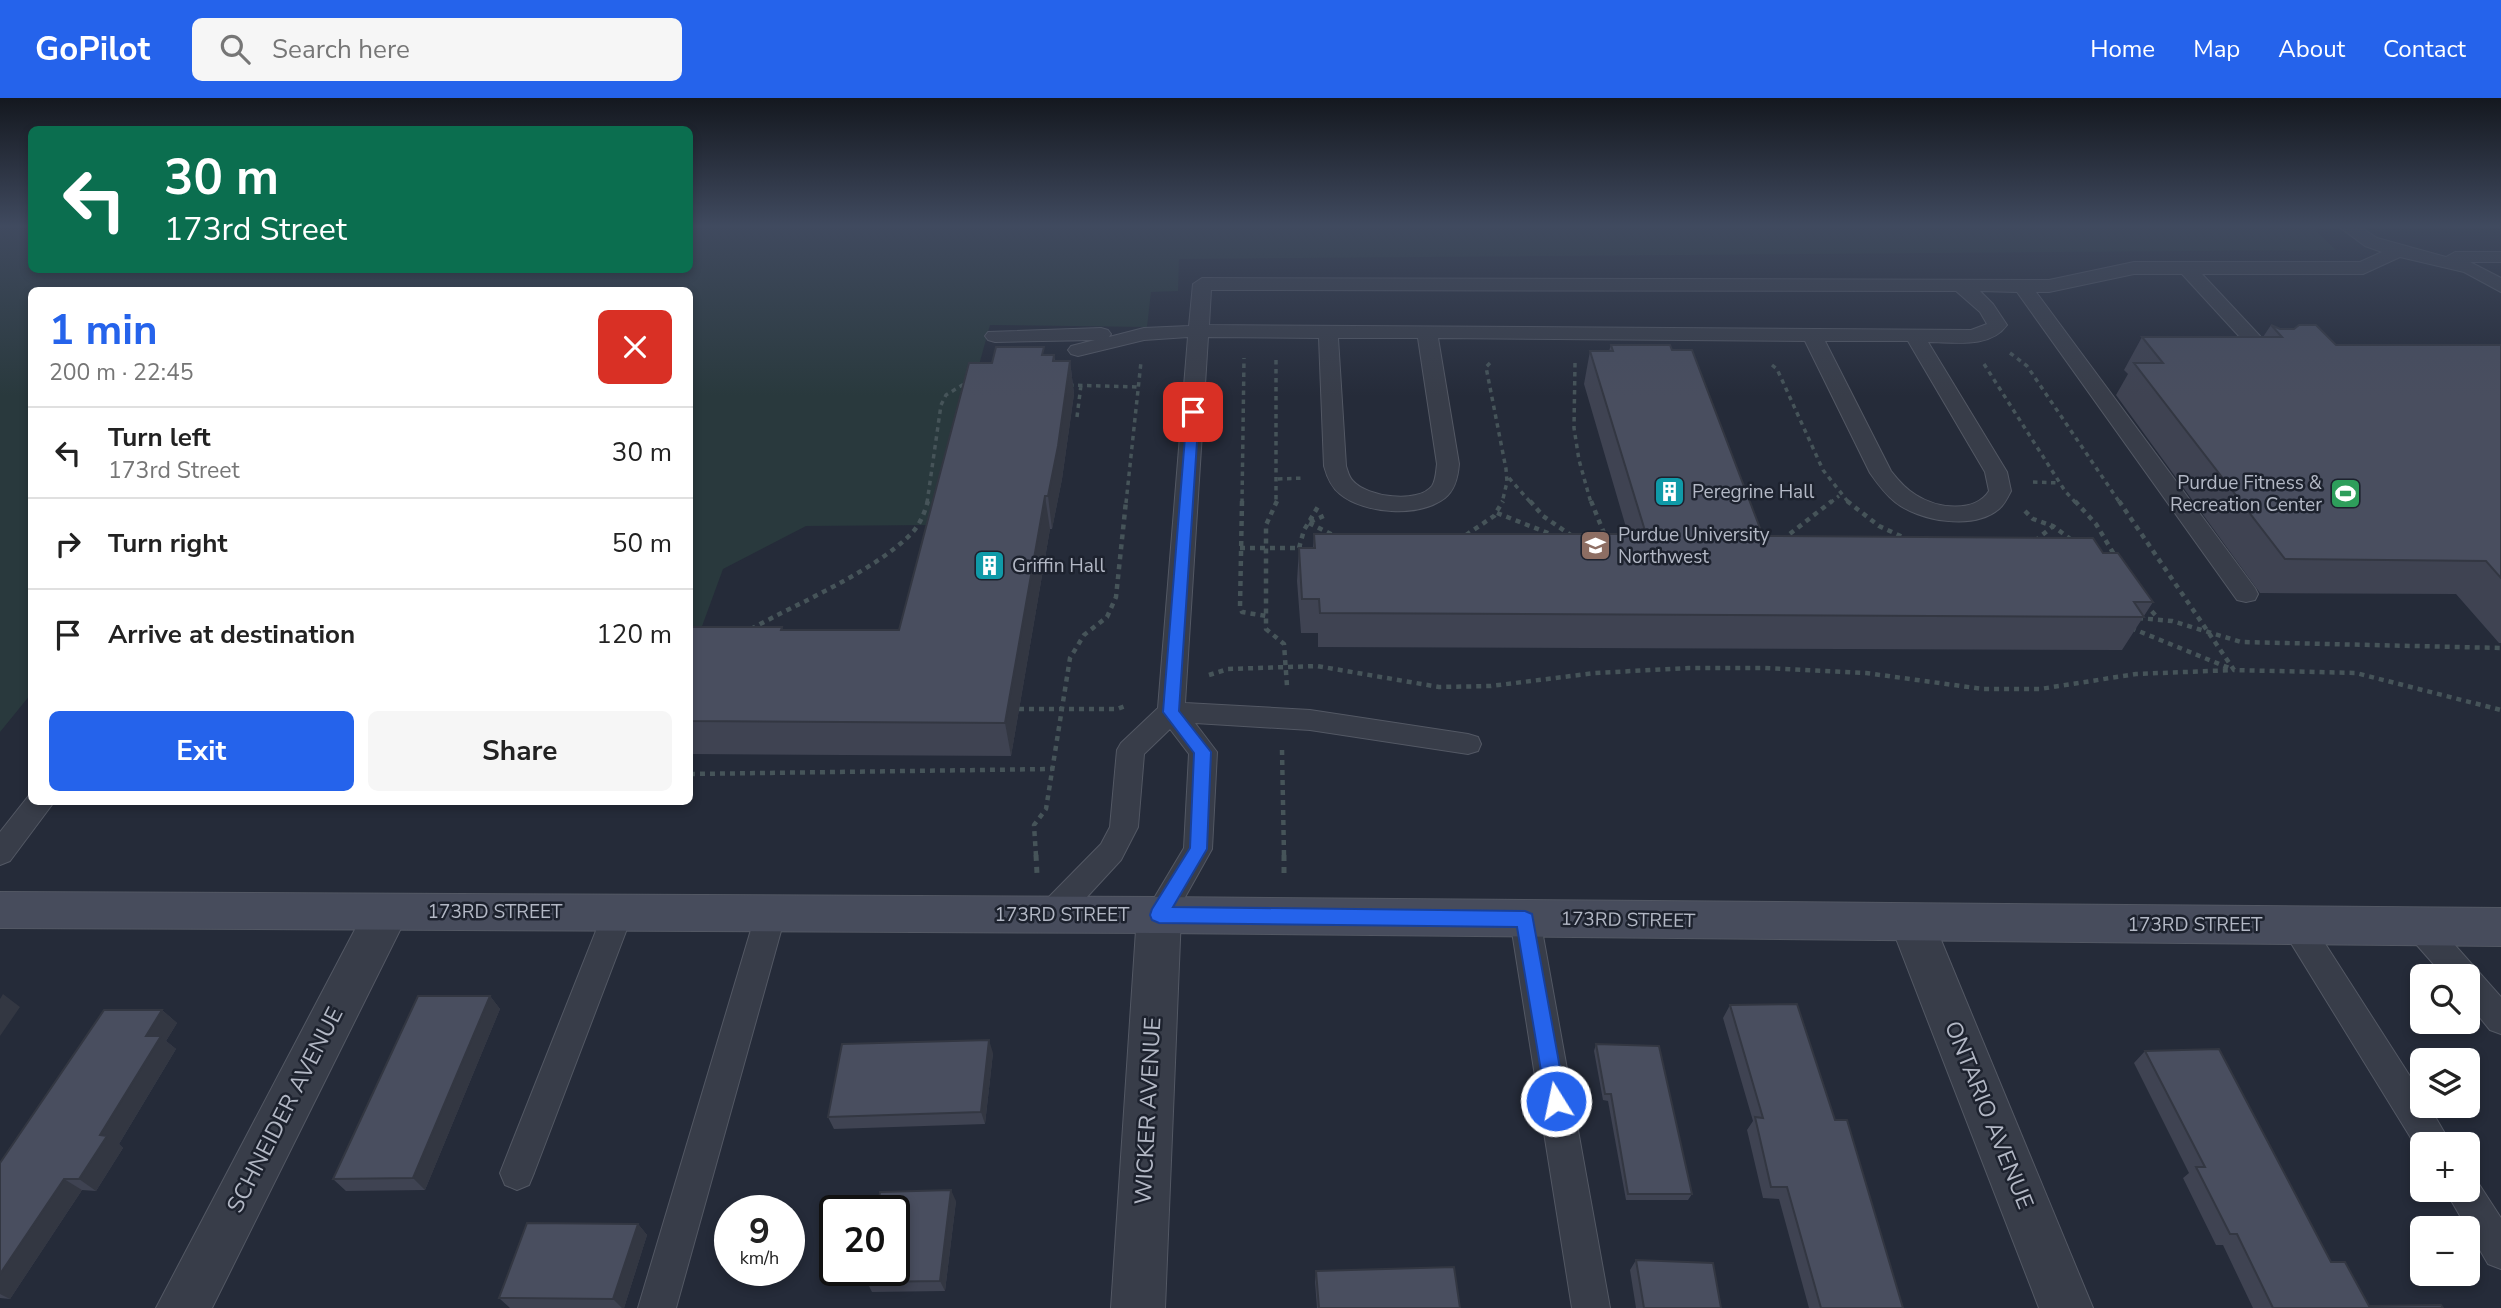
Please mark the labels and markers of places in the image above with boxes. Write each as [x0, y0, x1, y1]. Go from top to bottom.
pin [1163, 382, 1223, 442]
place label: Purdue Fitness & Recreation Center [2170, 470, 2322, 518]
building icon: Peregrine Hall [1652, 475, 1686, 509]
sports icon: Purdue Fitness & Recreation Center [2328, 477, 2362, 511]
place label: Peregrine Hall [1692, 479, 1815, 505]
place label: Purdue University Northwest [1618, 522, 1770, 570]
school or university icon: Purdue University Northwest [1578, 529, 1612, 563]
building icon: Griffin Hall [972, 549, 1006, 583]
place label: Griffin Hall [1012, 553, 1105, 579]

